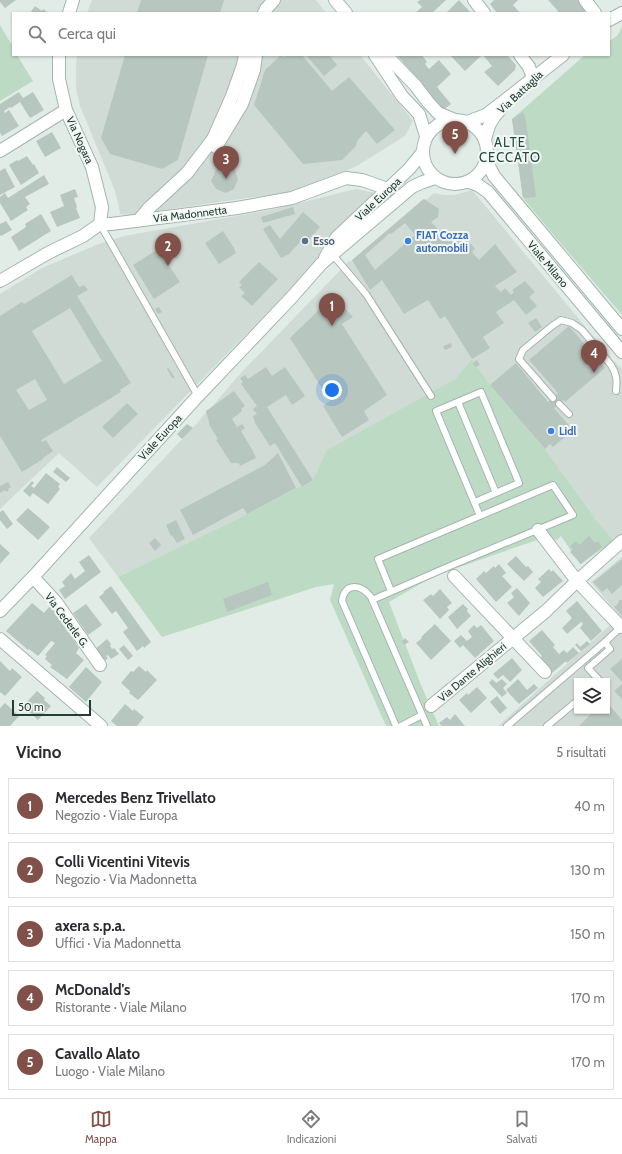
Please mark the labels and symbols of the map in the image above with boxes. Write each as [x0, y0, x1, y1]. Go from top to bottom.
street label: Via Battaglia [494, 67, 546, 117]
street label: Via Nogara [63, 114, 97, 167]
pin: 5 [442, 121, 468, 154]
district label: ALTE CECCATO [479, 134, 541, 165]
pin: 3 [213, 146, 239, 179]
street label: Viale Europa [352, 174, 404, 224]
street label: Via Madonnetta [152, 202, 228, 225]
place label: FIAT Cozza automobili [416, 228, 469, 255]
pin: 2 [155, 233, 181, 266]
place label: Esso [313, 234, 335, 248]
marker: Esso [300, 236, 310, 246]
marker: FIAT Cozza automobili [403, 236, 413, 246]
street label: Viale Milano [524, 238, 572, 290]
pin: 1 [319, 293, 345, 326]
pin: 4 [581, 340, 607, 373]
your location [322, 380, 342, 400]
street label: Viale Europa [135, 411, 185, 463]
place label: Lidl [559, 424, 576, 438]
marker: Lidl [546, 426, 556, 436]
street label: Via Cederle G. [42, 590, 92, 650]
street label: Via Dante Alighieri [435, 639, 509, 705]
scale bar [12, 698, 91, 717]

